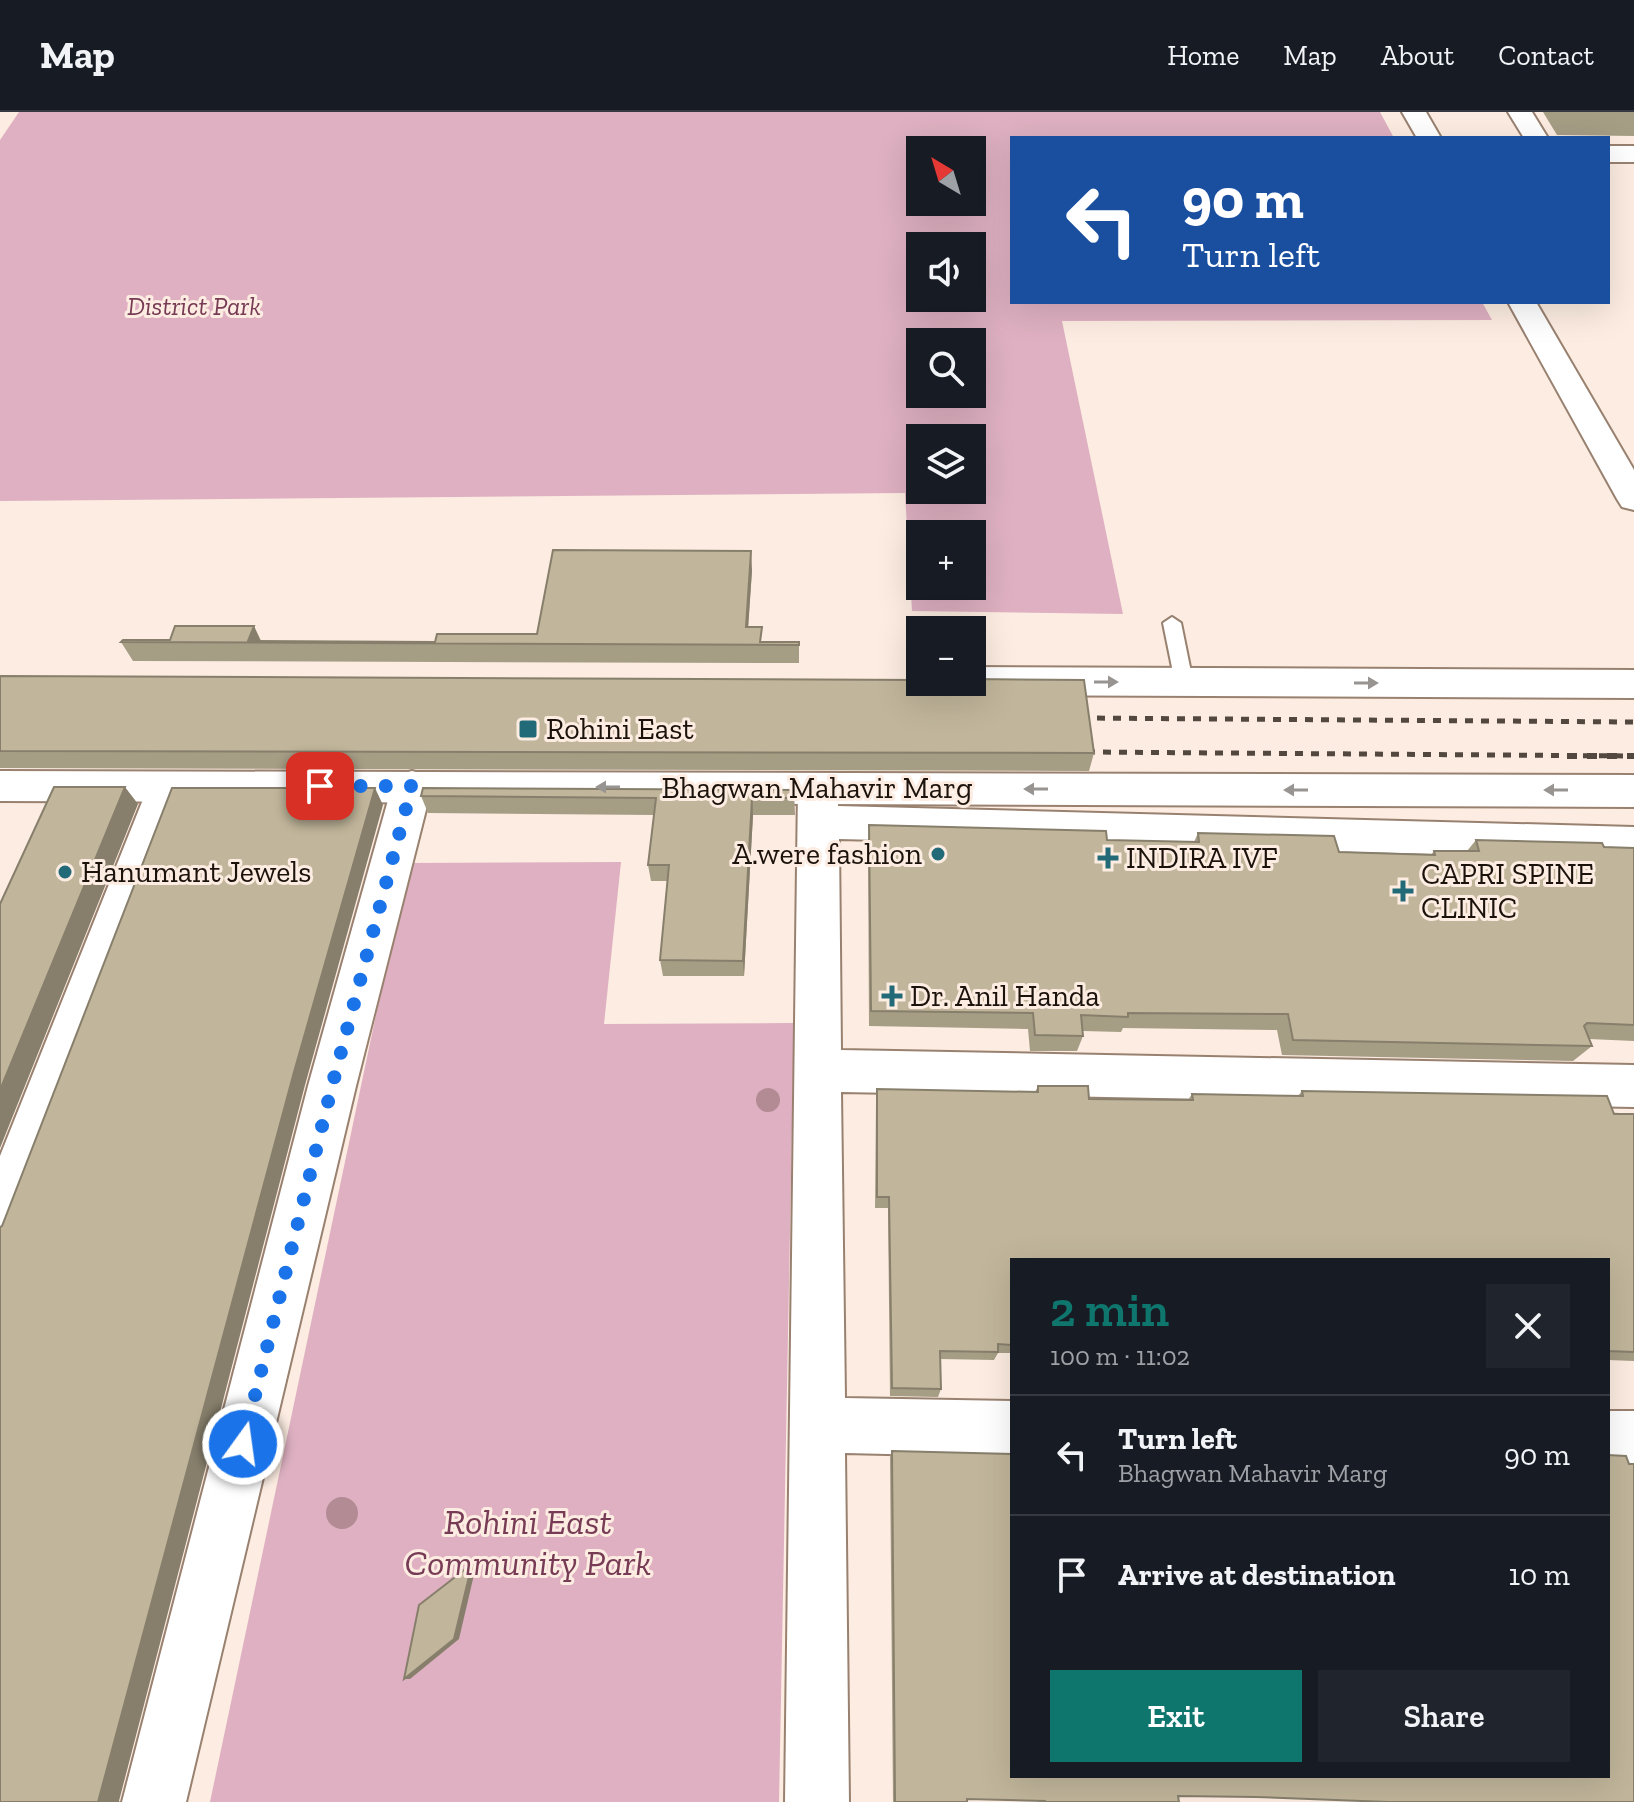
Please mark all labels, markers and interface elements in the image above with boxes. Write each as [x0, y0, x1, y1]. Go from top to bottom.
text: Map [40, 32, 115, 78]
text: Home [1167, 39, 1239, 72]
text: Map [1283, 39, 1337, 72]
text: About [1381, 39, 1454, 72]
text: Contact [1498, 39, 1594, 72]
north arrow [906, 136, 986, 216]
map controls [906, 136, 986, 696]
text: 90 m [1182, 165, 1304, 232]
icon: left [1050, 168, 1154, 272]
button: sound [906, 232, 986, 312]
text: Turn left [1182, 233, 1320, 276]
park label: District Park [127, 290, 261, 322]
button: search [906, 328, 986, 408]
button: layers [906, 424, 986, 504]
button: + [906, 520, 986, 600]
button: − [906, 616, 986, 696]
one-way arrow [1094, 676, 1119, 688]
one-way arrow [1354, 677, 1379, 689]
place label: Rohini East [546, 711, 694, 747]
marker: Rohini East [517, 718, 539, 740]
pin [286, 752, 354, 820]
icon: arrive [298, 764, 342, 808]
street label: Bhagwan Mahavir Marg [662, 770, 972, 806]
one-way arrow [595, 781, 620, 793]
one-way arrow [1023, 783, 1048, 795]
one-way arrow [1283, 784, 1308, 796]
one-way arrow [1543, 784, 1568, 797]
place label: A.were fashion [732, 836, 922, 872]
place label: INDIRA IVF [1126, 840, 1278, 876]
marker: A.were fashion [929, 845, 947, 863]
marker: INDIRA IVF [1097, 847, 1119, 869]
place label: Hanumant Jewels [81, 854, 311, 890]
place label: CAPRI SPINE CLINIC [1421, 856, 1594, 926]
marker: Hanumant Jewels [56, 863, 74, 881]
marker: CAPRI SPINE CLINIC [1392, 880, 1414, 902]
place label: Dr. Anil Handa [910, 978, 1100, 1014]
marker: Dr. Anil Handa [881, 985, 903, 1007]
text: 2 min [1050, 1281, 1169, 1338]
button: close [1486, 1284, 1570, 1368]
text: 100 m · 11:02 [1050, 1340, 1190, 1372]
position arrow [201, 1402, 285, 1486]
text: Turn left [1118, 1421, 1237, 1457]
icon: left [1050, 1433, 1094, 1477]
text: 90 m [1504, 1437, 1570, 1473]
text: Bhagwan Mahavir Marg [1118, 1457, 1387, 1489]
park label: Rohini East Community Park [405, 1500, 651, 1584]
icon: arrive [1050, 1553, 1094, 1597]
text: Arrive at destination [1118, 1557, 1395, 1593]
text: 10 m [1508, 1557, 1570, 1593]
button: Exit [1050, 1670, 1302, 1762]
button: Share [1318, 1670, 1570, 1762]

